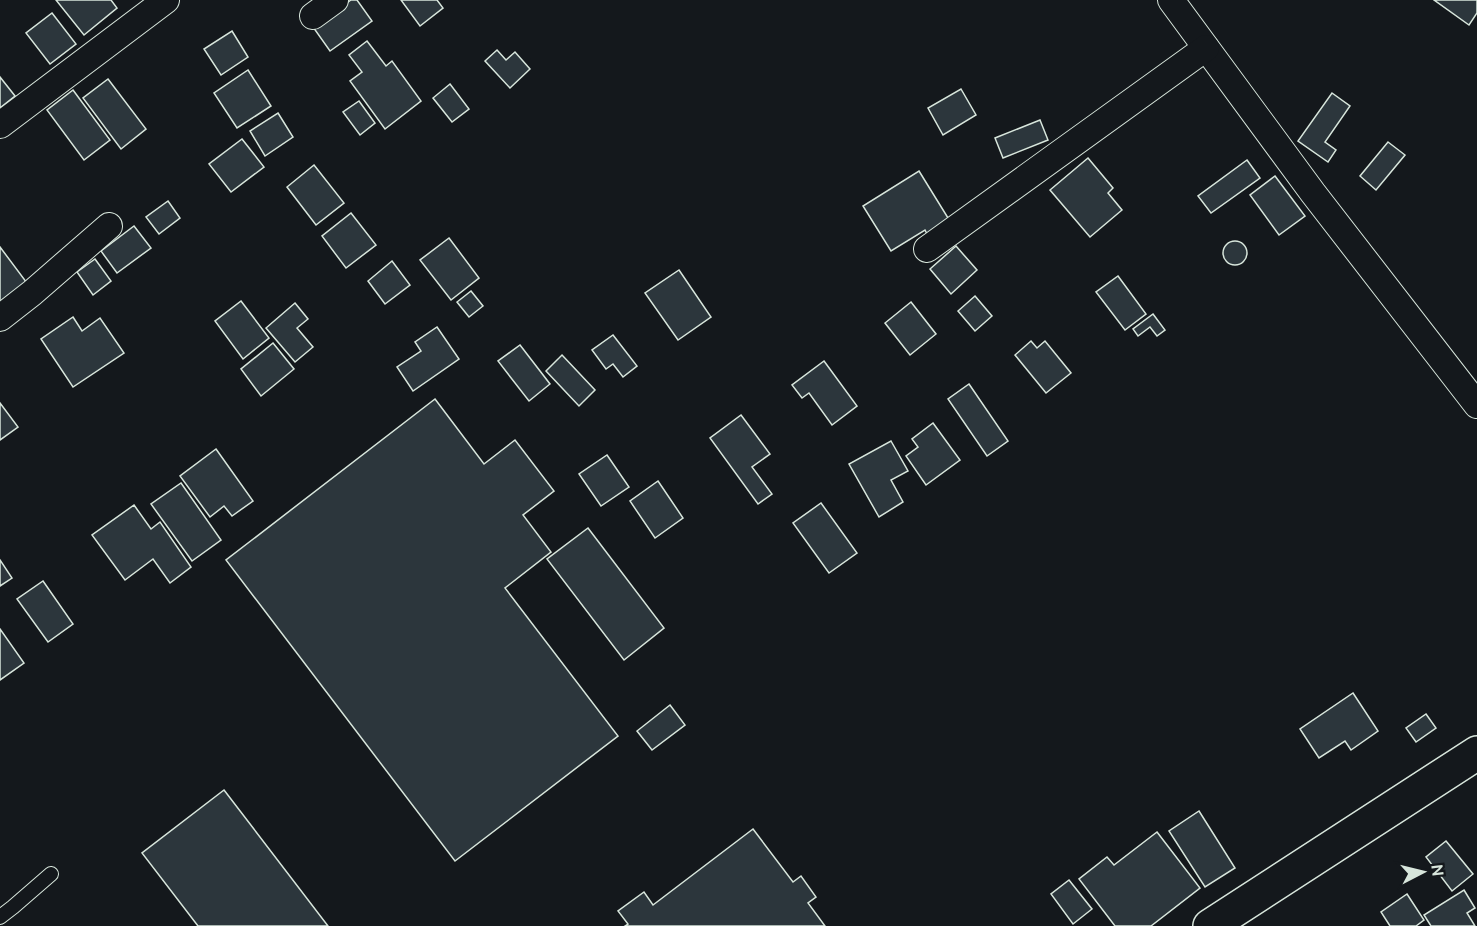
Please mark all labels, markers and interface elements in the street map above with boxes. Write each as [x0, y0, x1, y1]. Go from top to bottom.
north arrow [1393, 842, 1453, 902]
text: N [1428, 863, 1448, 877]

